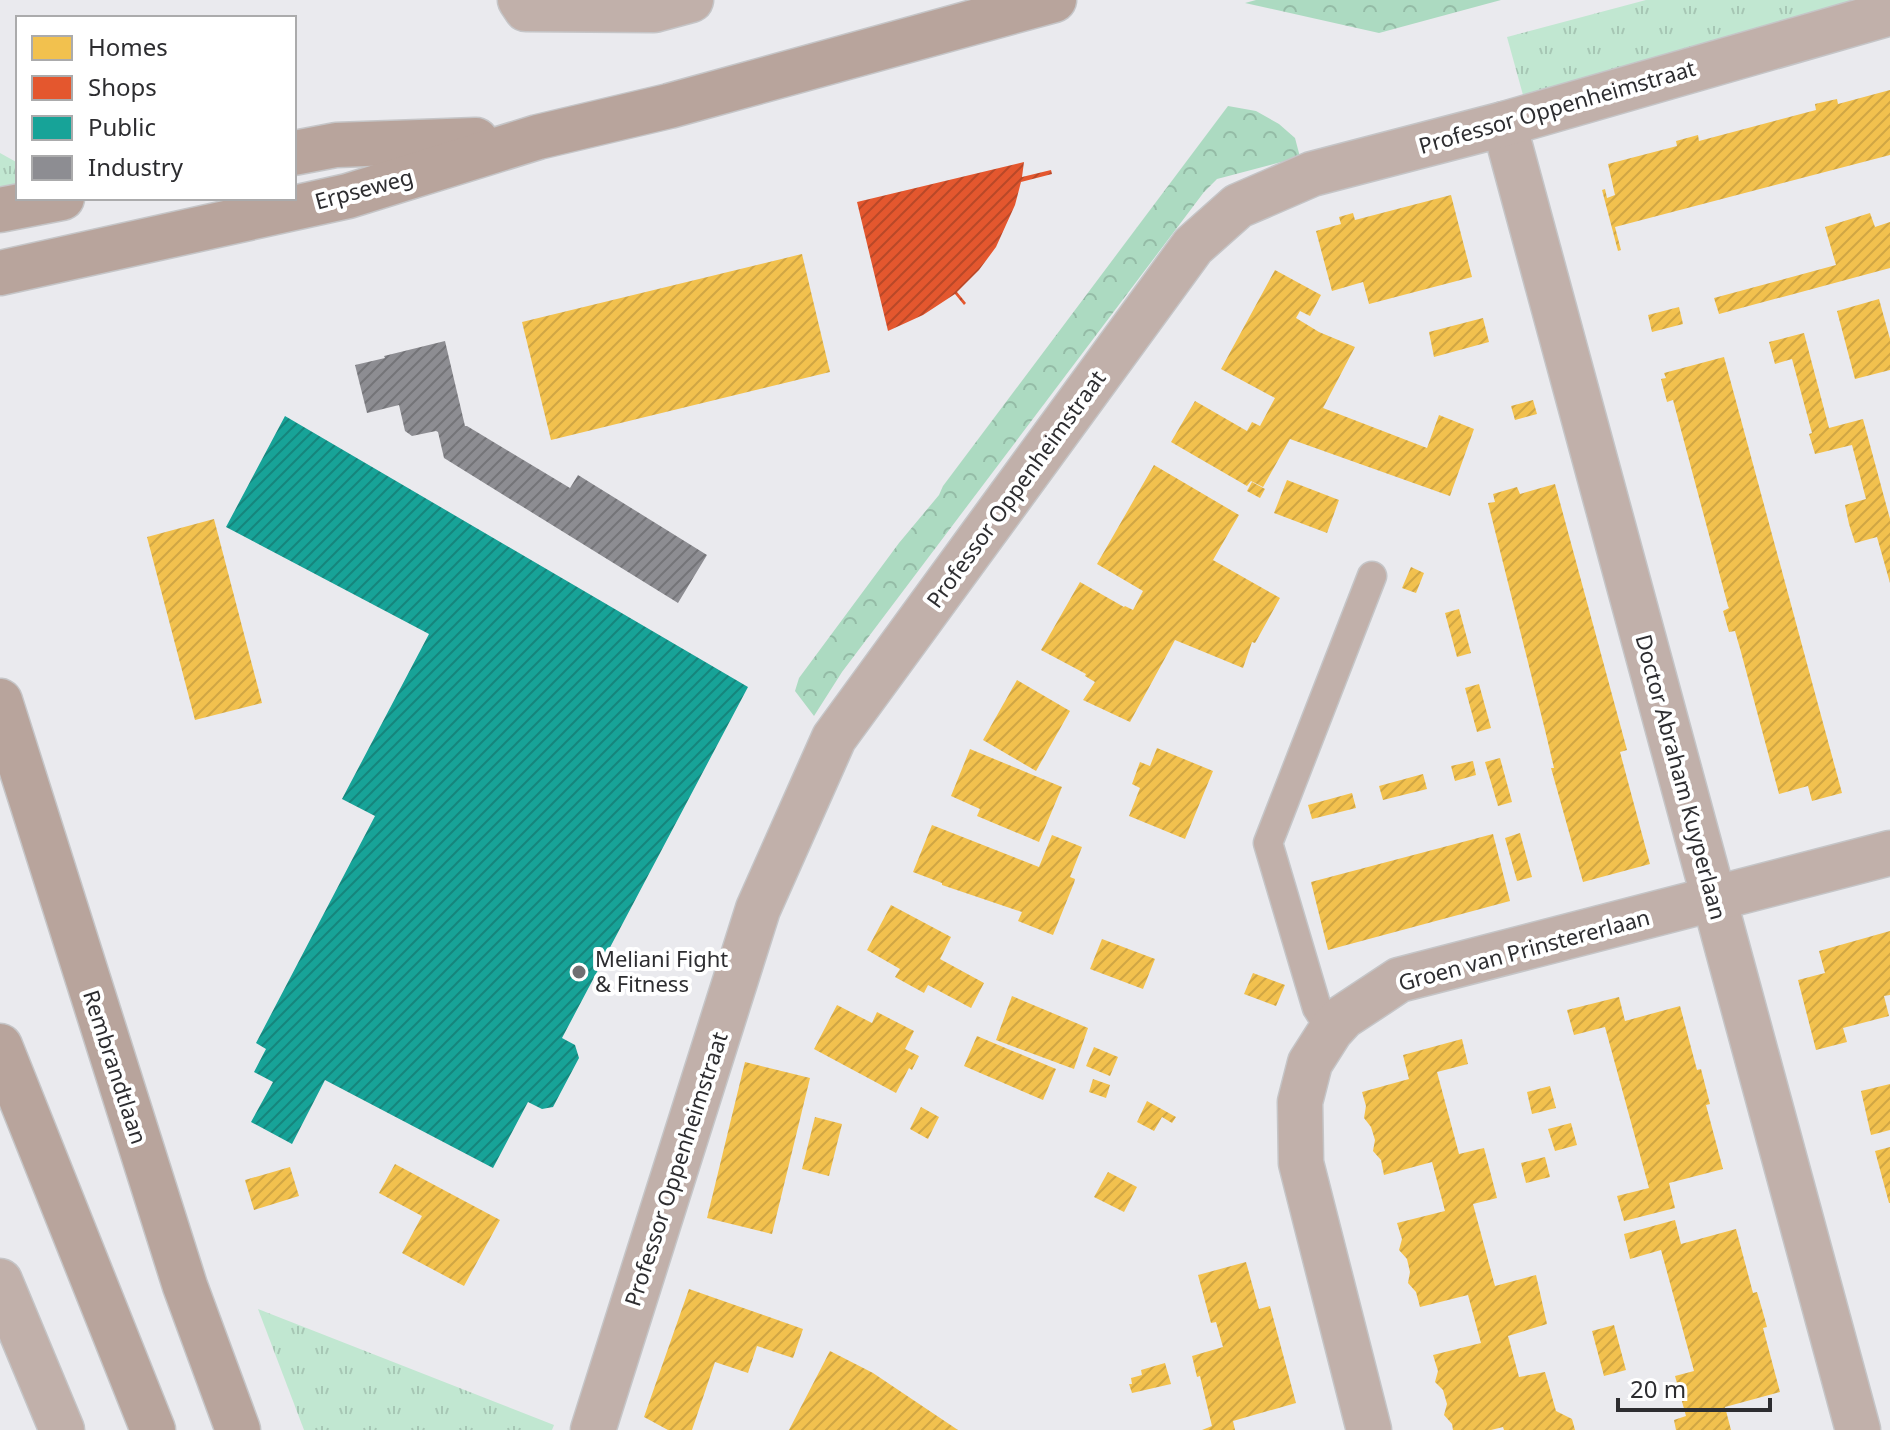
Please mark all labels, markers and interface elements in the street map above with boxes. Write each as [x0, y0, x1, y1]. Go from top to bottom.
legend [16, 16, 296, 200]
text: Homes [88, 30, 168, 63]
street label: Professor Oppenheimstraat [1415, 52, 1699, 160]
text: Shops [88, 70, 157, 103]
text: Public [88, 110, 156, 143]
text: Industry [88, 150, 184, 183]
street label: Erpseweg [311, 161, 416, 216]
street label: Professor Oppenheimstraat [919, 364, 1112, 613]
street label: Doctor Abraham Kuyperlaan [1629, 631, 1735, 923]
street label: Groen van Prinstererlaan [1395, 901, 1653, 997]
place label: Meliani Fight & Fitness [595, 943, 728, 998]
marker: Meliani Fight & Fitness [570, 963, 588, 981]
street label: Rembrandtlaan [77, 986, 155, 1148]
street label: Professor Oppenheimstraat [616, 1028, 734, 1310]
scale bar [1618, 1362, 1770, 1412]
text: 20 m [1630, 1372, 1686, 1405]

